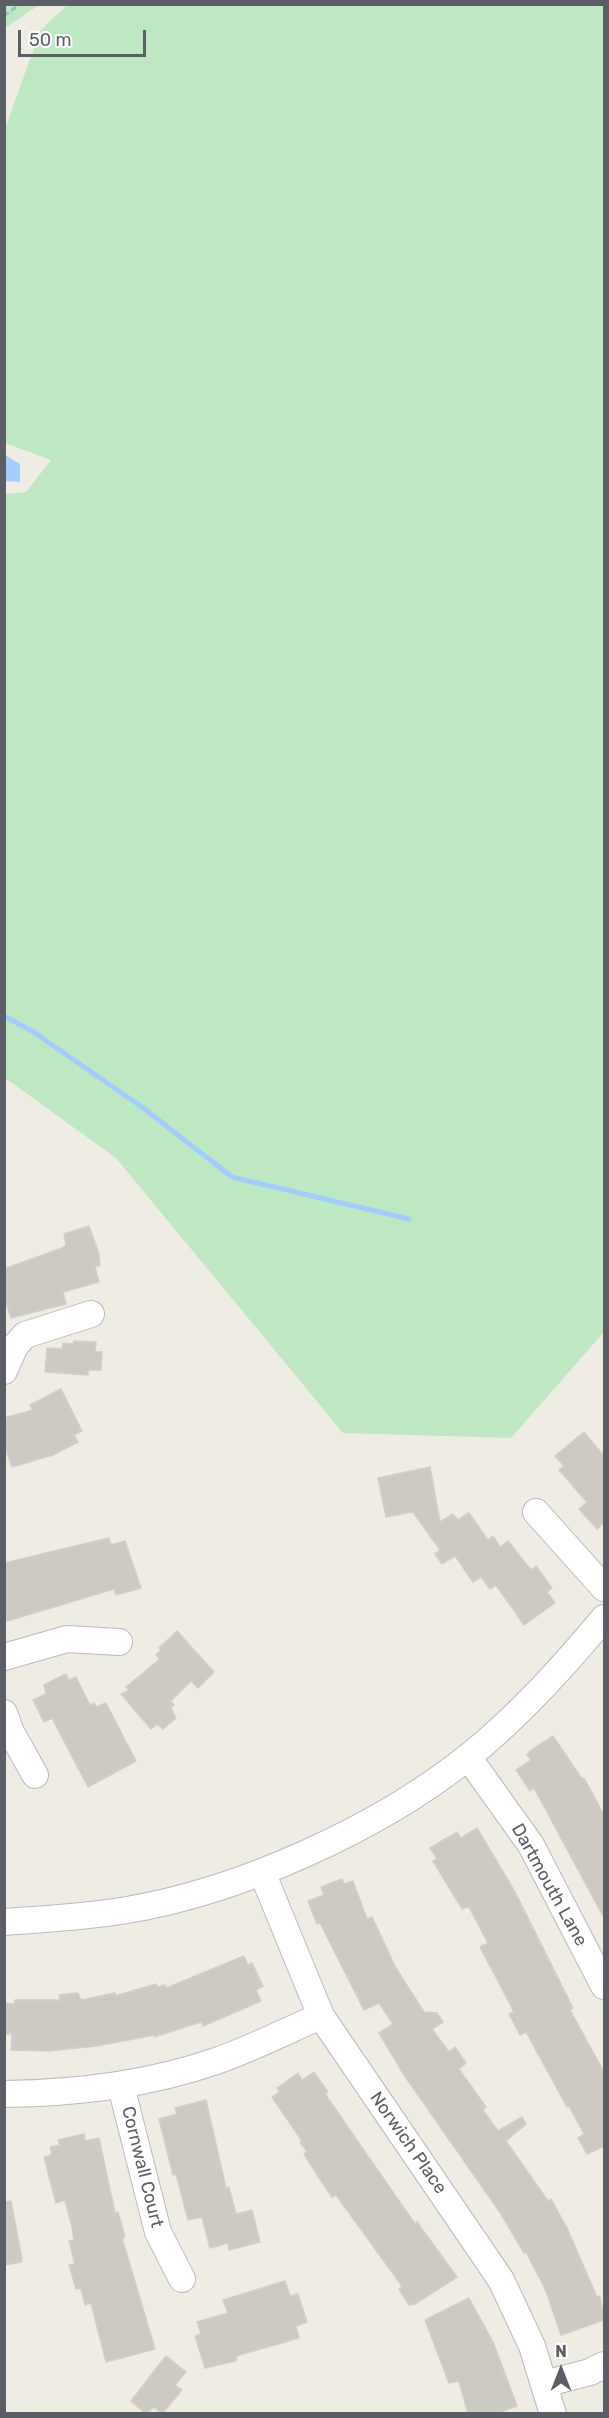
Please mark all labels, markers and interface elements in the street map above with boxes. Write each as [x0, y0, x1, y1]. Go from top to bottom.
scale bar [21, 18, 148, 56]
text: 50 m [29, 29, 72, 51]
street label: Dartmouth Lane [506, 1820, 592, 1950]
street label: Norwich Place [365, 2088, 451, 2198]
street label: Cornwall Court [116, 2104, 168, 2230]
north arrow [531, 2340, 591, 2400]
text: N [555, 2342, 567, 2361]

